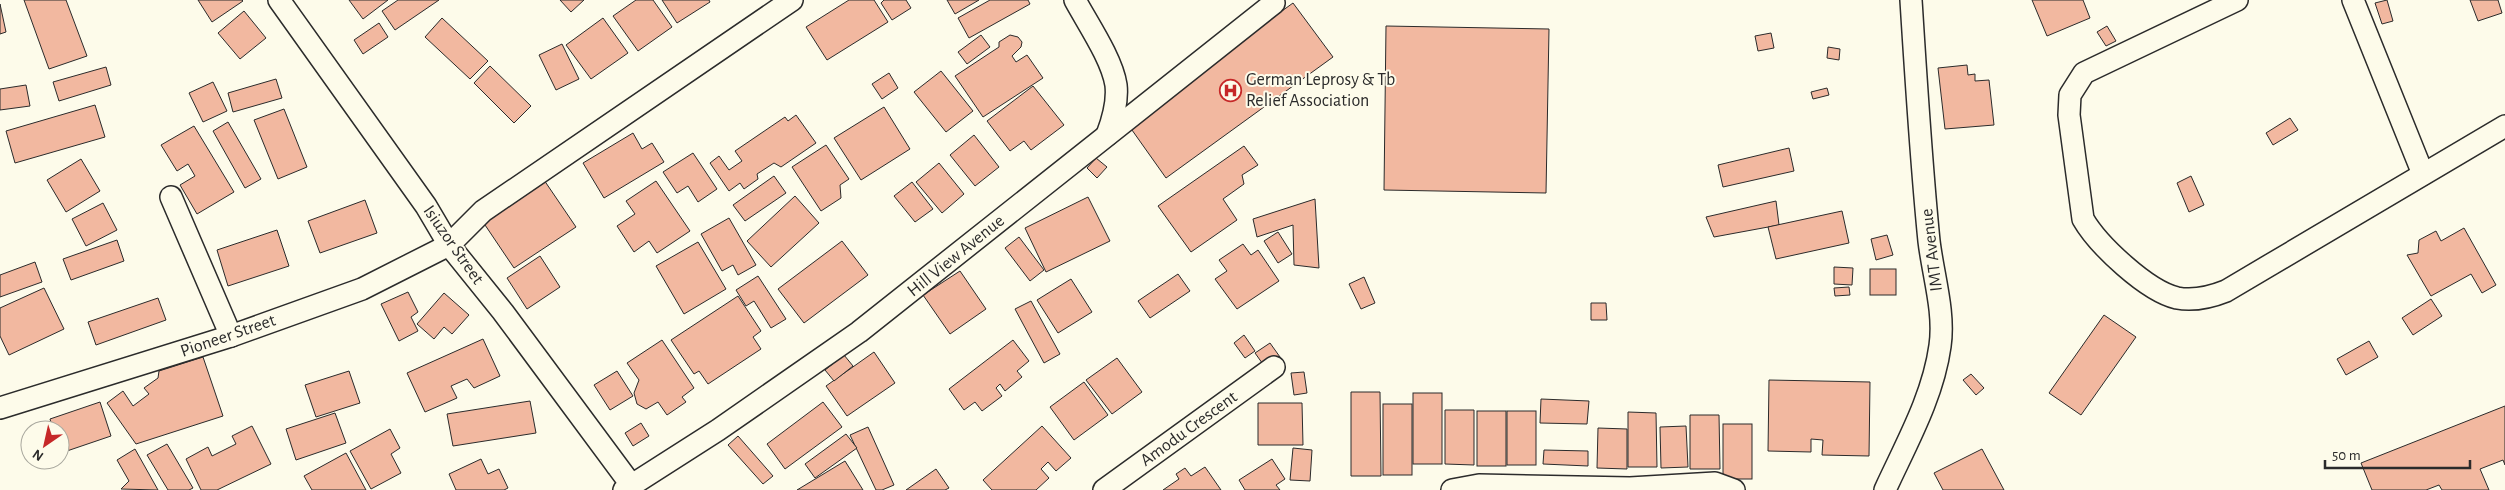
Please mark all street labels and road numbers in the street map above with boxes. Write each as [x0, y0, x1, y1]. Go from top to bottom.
street label: Isiuzor Street [419, 202, 487, 288]
street label: IMT Avenue [1918, 208, 1946, 292]
street label: Hill View Avenue [904, 212, 1008, 300]
street label: Pioneer Street [178, 311, 278, 361]
street label: Amodu Crescent [1137, 388, 1241, 470]

